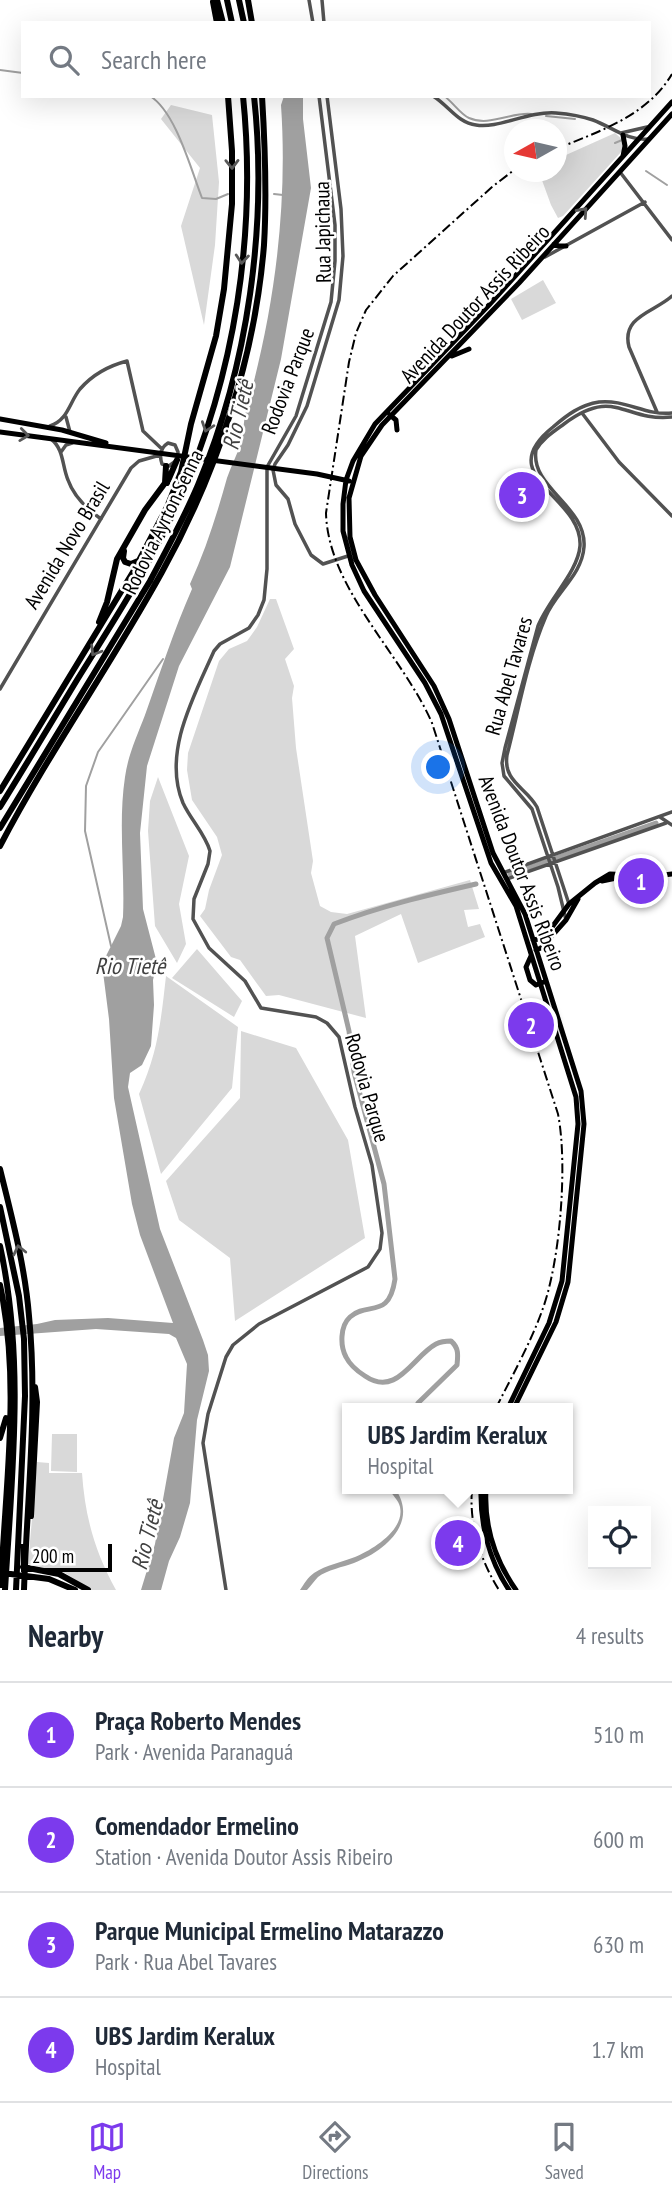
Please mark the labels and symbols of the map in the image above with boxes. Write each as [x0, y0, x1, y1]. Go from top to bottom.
north arrow [504, 119, 567, 182]
one-way arrow [224, 160, 240, 170]
street label: Rua Japichaua [308, 181, 337, 283]
one-way arrow [575, 207, 587, 220]
street label: Avenida Doutor Assis Ribeiro [394, 219, 555, 389]
one-way arrow [235, 254, 250, 265]
street label: Rodovia Parque [255, 324, 320, 438]
water label: Rio Tietê [215, 376, 260, 453]
one-way arrow [201, 420, 215, 432]
one-way arrow [19, 428, 30, 443]
street label: Rodovia Ayrton Senna [116, 445, 209, 599]
pin: 3 [499, 469, 545, 521]
street label: Avenida Novo Brasil [18, 476, 115, 614]
street label: Rua Abel Tavares [479, 613, 538, 738]
one-way arrow [90, 644, 103, 657]
your location [421, 750, 455, 784]
street label: Avenida Doutor Assis Ribeiro [473, 771, 572, 974]
pin: 1 [618, 855, 664, 907]
water label: Rio Tietê [95, 951, 167, 980]
pin: 2 [508, 999, 554, 1051]
street label: Rodovia Parque [339, 1030, 396, 1145]
one-way arrow [13, 1244, 27, 1256]
water label: Rio Tietê [124, 1496, 169, 1573]
pin: 4 [435, 1517, 481, 1569]
scale bar [21, 1541, 112, 1573]

